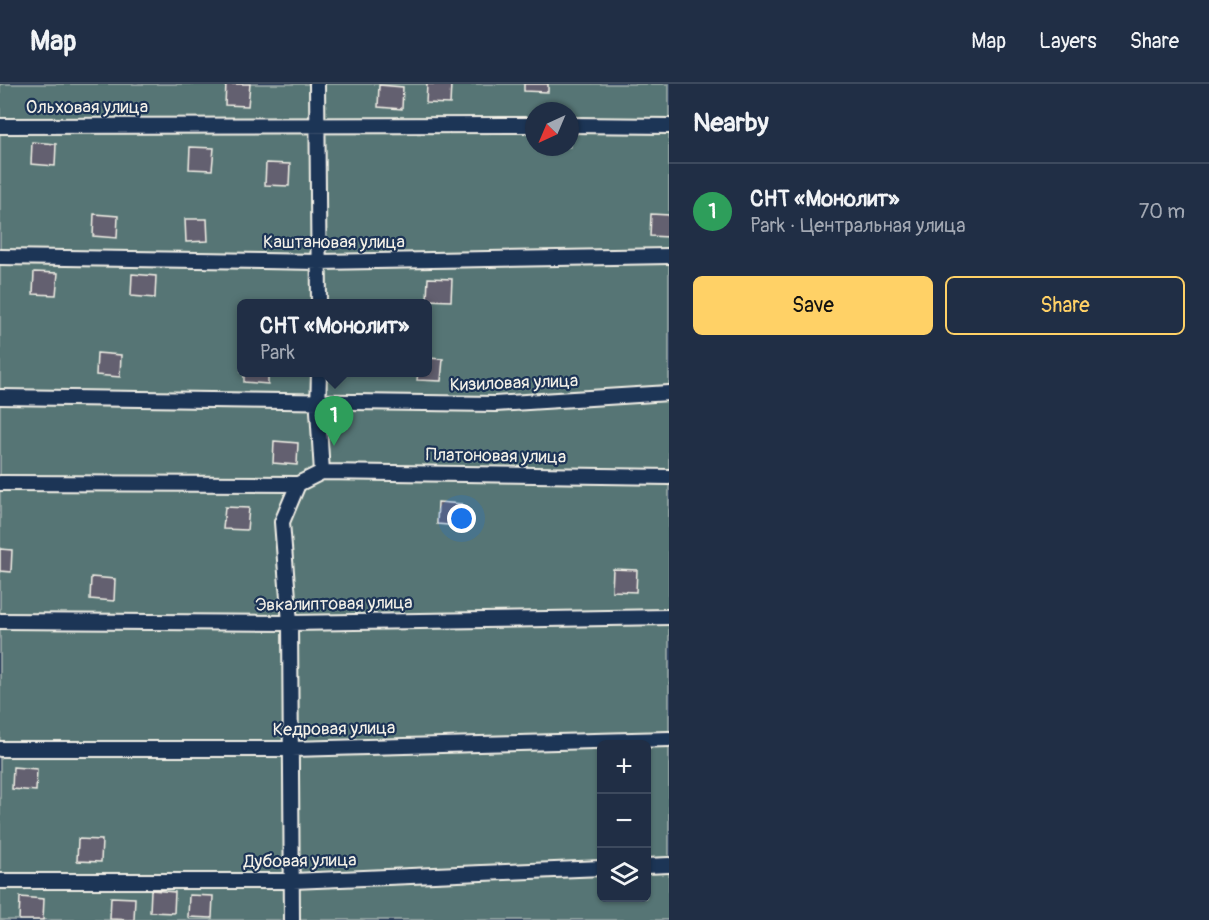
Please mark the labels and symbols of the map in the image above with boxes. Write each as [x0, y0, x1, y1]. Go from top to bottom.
street label: Ольховая улица [26, 96, 148, 119]
north arrow [525, 102, 579, 156]
street label: Каштановая улица [263, 231, 405, 254]
street label: Кизиловая улица [449, 369, 579, 397]
pin: 1 [314, 396, 354, 446]
street label: Платоновая улица [426, 443, 566, 469]
your location [447, 504, 476, 533]
street label: Эвкалиптовая улица [255, 591, 413, 617]
street label: Кедровая улица [273, 716, 395, 742]
street label: Дубовая улица [242, 849, 357, 874]

